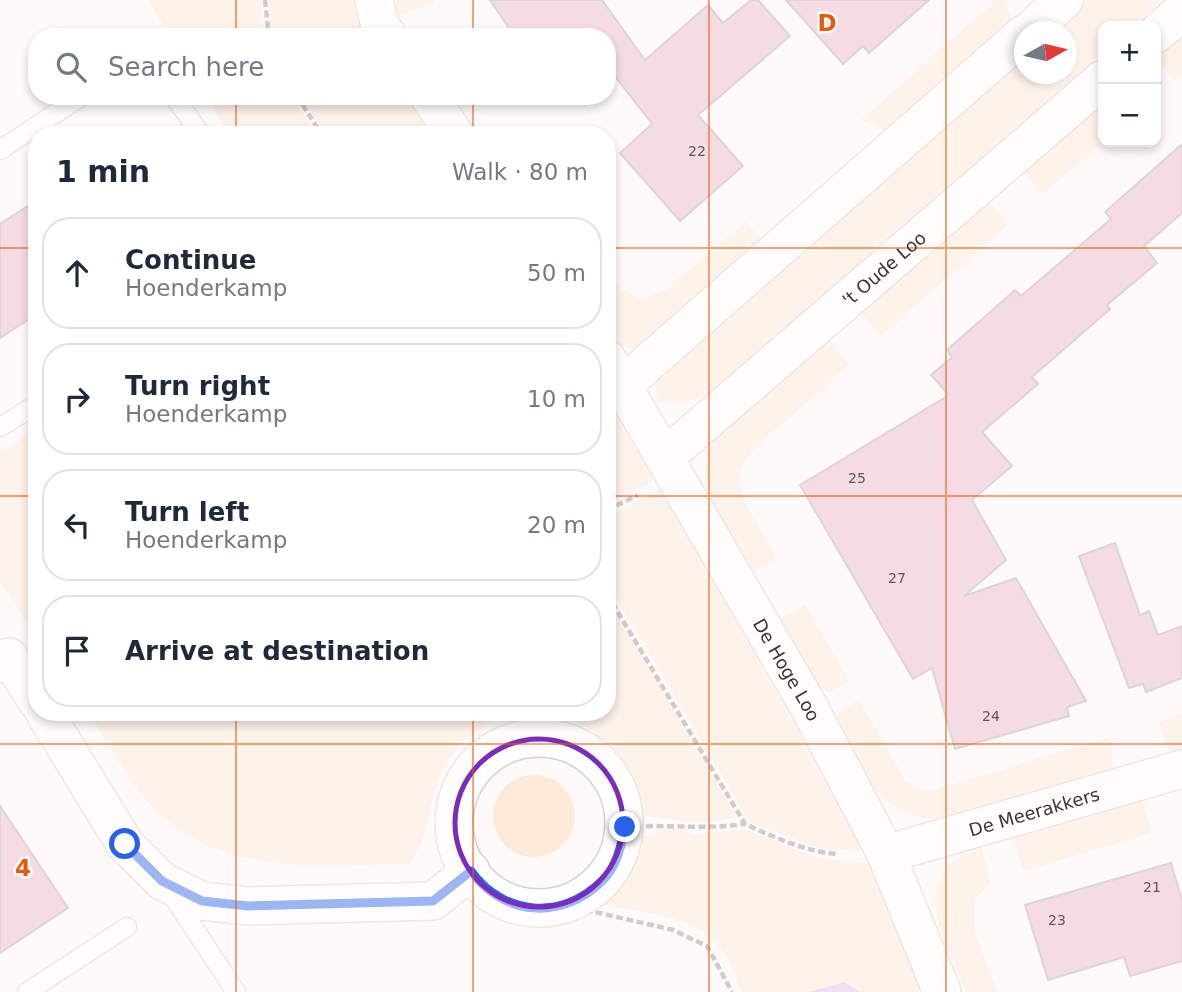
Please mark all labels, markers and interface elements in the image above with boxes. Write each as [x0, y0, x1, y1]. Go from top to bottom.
text: D [817, 10, 837, 36]
north arrow [1014, 21, 1077, 84]
map controls [1098, 21, 1161, 147]
button: + [1098, 21, 1161, 84]
search box [28, 28, 616, 105]
icon: search [52, 48, 90, 86]
text: Search here [108, 52, 264, 82]
button: − [1098, 84, 1161, 147]
house number: 22 [688, 143, 706, 159]
text: 1 min [56, 154, 150, 189]
text: Walk · 80 m [452, 159, 588, 185]
street label: 't Oude Loo [838, 226, 930, 310]
text: Continue [125, 245, 256, 275]
icon: ahead [58, 254, 96, 292]
text: 50 m [527, 260, 586, 286]
text: Hoenderkamp [125, 275, 287, 301]
text: Turn right [125, 371, 270, 401]
icon: right [58, 380, 96, 418]
text: 10 m [527, 386, 586, 412]
text: Hoenderkamp [125, 401, 287, 427]
house number: 25 [848, 470, 866, 486]
text: Turn left [125, 497, 249, 527]
icon: left [58, 506, 96, 544]
text: 20 m [527, 512, 586, 538]
text: Hoenderkamp [125, 527, 287, 553]
house number: 27 [888, 570, 906, 586]
street label: De Hoge Loo [749, 614, 825, 724]
icon: arrive [58, 632, 96, 670]
text: Arrive at destination [125, 636, 429, 666]
house number: 24 [982, 708, 1000, 724]
street label: De Meerakkers [966, 783, 1102, 840]
route end [609, 811, 640, 842]
route start [109, 828, 140, 859]
text: 4 [15, 855, 31, 881]
house number: 21 [1143, 879, 1161, 895]
house number: 23 [1048, 912, 1066, 928]

